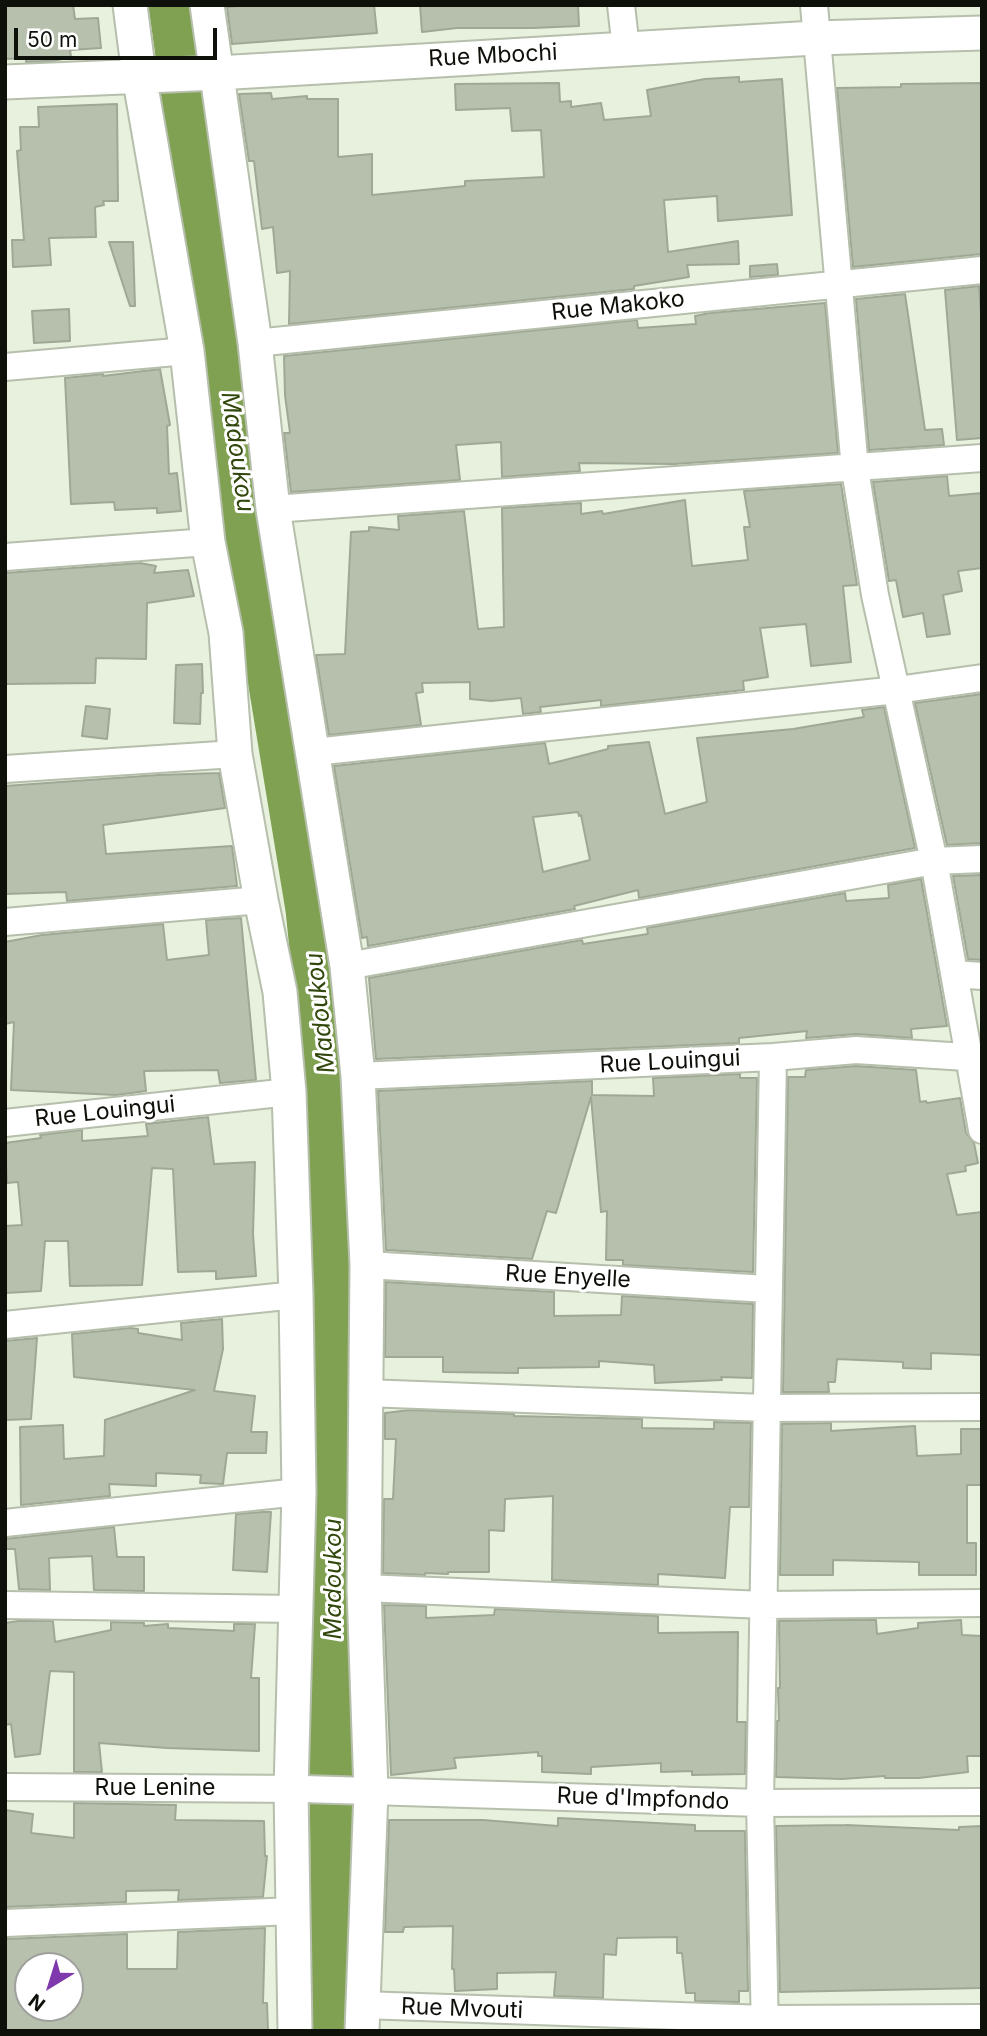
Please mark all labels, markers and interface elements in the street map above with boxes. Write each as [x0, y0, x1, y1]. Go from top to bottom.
scale bar [18, 14, 220, 58]
text: 50 m [27, 27, 77, 52]
street label: Rue Mbochi [428, 39, 558, 73]
street label: Rue Makoko [550, 285, 686, 327]
water label: Madoukou [214, 390, 260, 514]
water label: Madoukou [300, 951, 342, 1075]
street label: Rue Louingui [599, 1045, 741, 1079]
street label: Rue Louingui [33, 1091, 177, 1133]
street label: Rue Enyelle [504, 1260, 632, 1294]
water label: Madoukou [320, 1519, 348, 1639]
street label: Rue Lenine [95, 1774, 215, 1802]
street label: Rue d'Impfondo [556, 1782, 730, 1816]
north arrow [14, 1952, 84, 2022]
text: N [24, 1989, 50, 2016]
street label: Rue Mvouti [400, 1993, 524, 2025]

